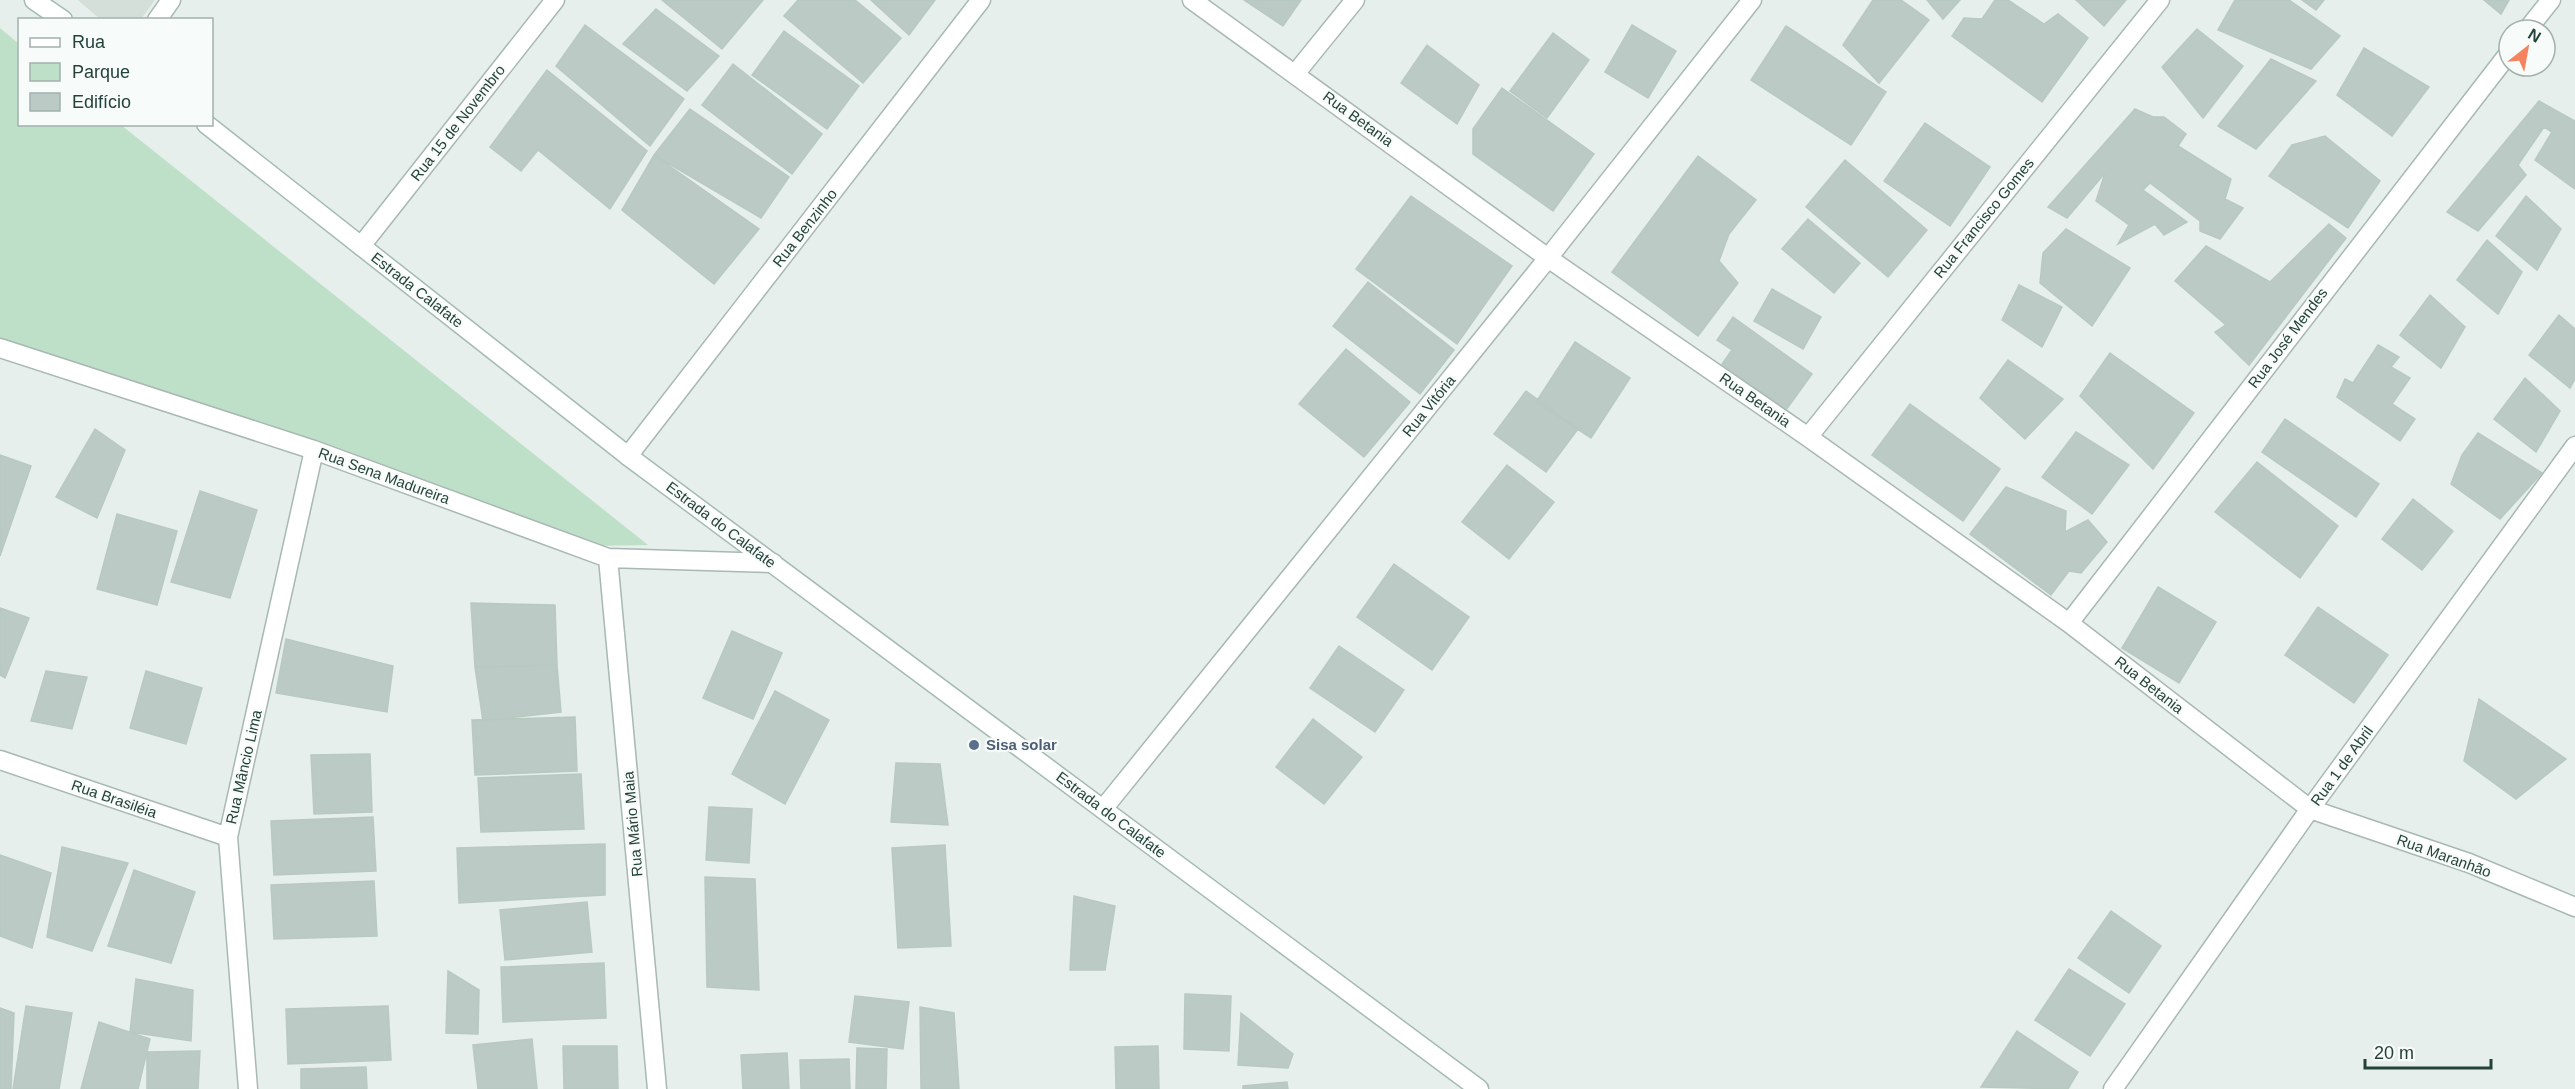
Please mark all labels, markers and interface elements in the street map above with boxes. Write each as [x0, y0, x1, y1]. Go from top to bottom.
legend [18, 18, 213, 126]
north arrow [2497, 18, 2557, 78]
text: N [2525, 25, 2544, 46]
text: Rua [72, 32, 106, 52]
street label: Rua 15 de Novembro [407, 61, 508, 184]
text: Parque [72, 62, 130, 82]
street label: Rua Betania [1320, 87, 1397, 150]
text: Edifício [72, 92, 131, 112]
street label: Rua Francisco Gomes [1930, 154, 2037, 281]
street label: Rua Benzinho [769, 185, 840, 270]
street label: Estrada Calafate [368, 249, 467, 331]
street label: Rua José Mendes [2244, 284, 2331, 391]
street label: Rua Betania [1717, 369, 1795, 431]
street label: Rua Vitória [1399, 371, 1459, 440]
street label: Rua Sena Madureira [316, 444, 453, 507]
street label: Estrada do Calafate [663, 478, 779, 571]
street label: Rua Betania [2112, 652, 2188, 717]
street label: Rua Mâncio Lima [222, 707, 265, 826]
street label: Rua 1 de Abril [2307, 723, 2376, 809]
place label: Sisa solar [986, 736, 1057, 753]
marker: Sisa solar [967, 738, 981, 752]
street label: Estrada do Calafate [1053, 768, 1169, 861]
street label: Rua Mário Maia [619, 770, 646, 878]
street label: Rua Brasiléia [69, 776, 160, 821]
street label: Rua Maranhão [2395, 831, 2494, 880]
scale bar [2365, 1032, 2491, 1070]
text: 20 m [2374, 1043, 2414, 1063]

